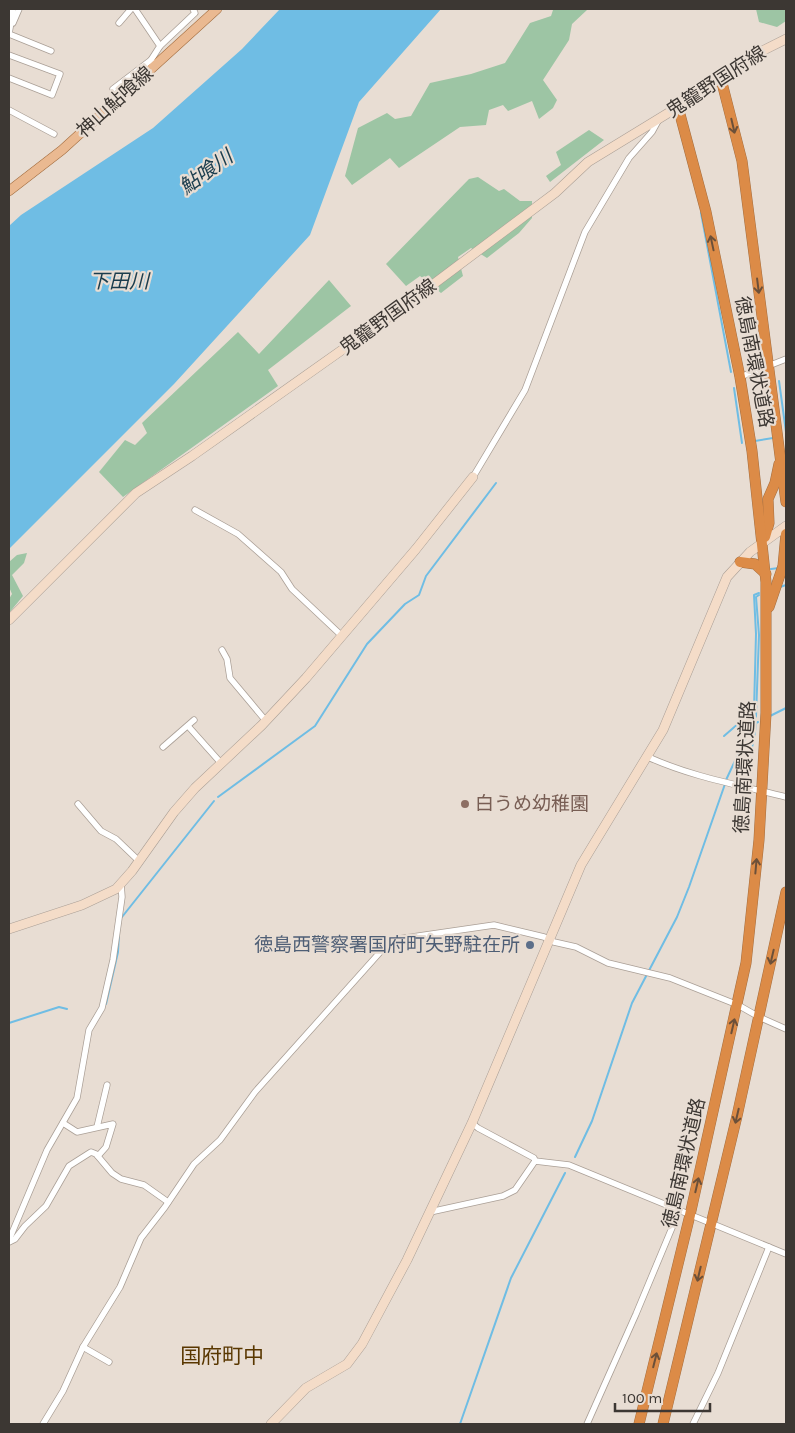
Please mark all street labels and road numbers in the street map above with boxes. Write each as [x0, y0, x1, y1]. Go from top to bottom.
street label: 鬼籠野国府線 [662, 42, 770, 122]
street label: 神山鮎喰線 [72, 62, 158, 142]
street label: 鬼籠野国府線 [335, 275, 441, 359]
street label: 徳島南環状道路 [731, 295, 777, 429]
street label: 徳島南環状道路 [731, 700, 759, 834]
street label: 徳島南環状道路 [658, 1096, 710, 1230]

